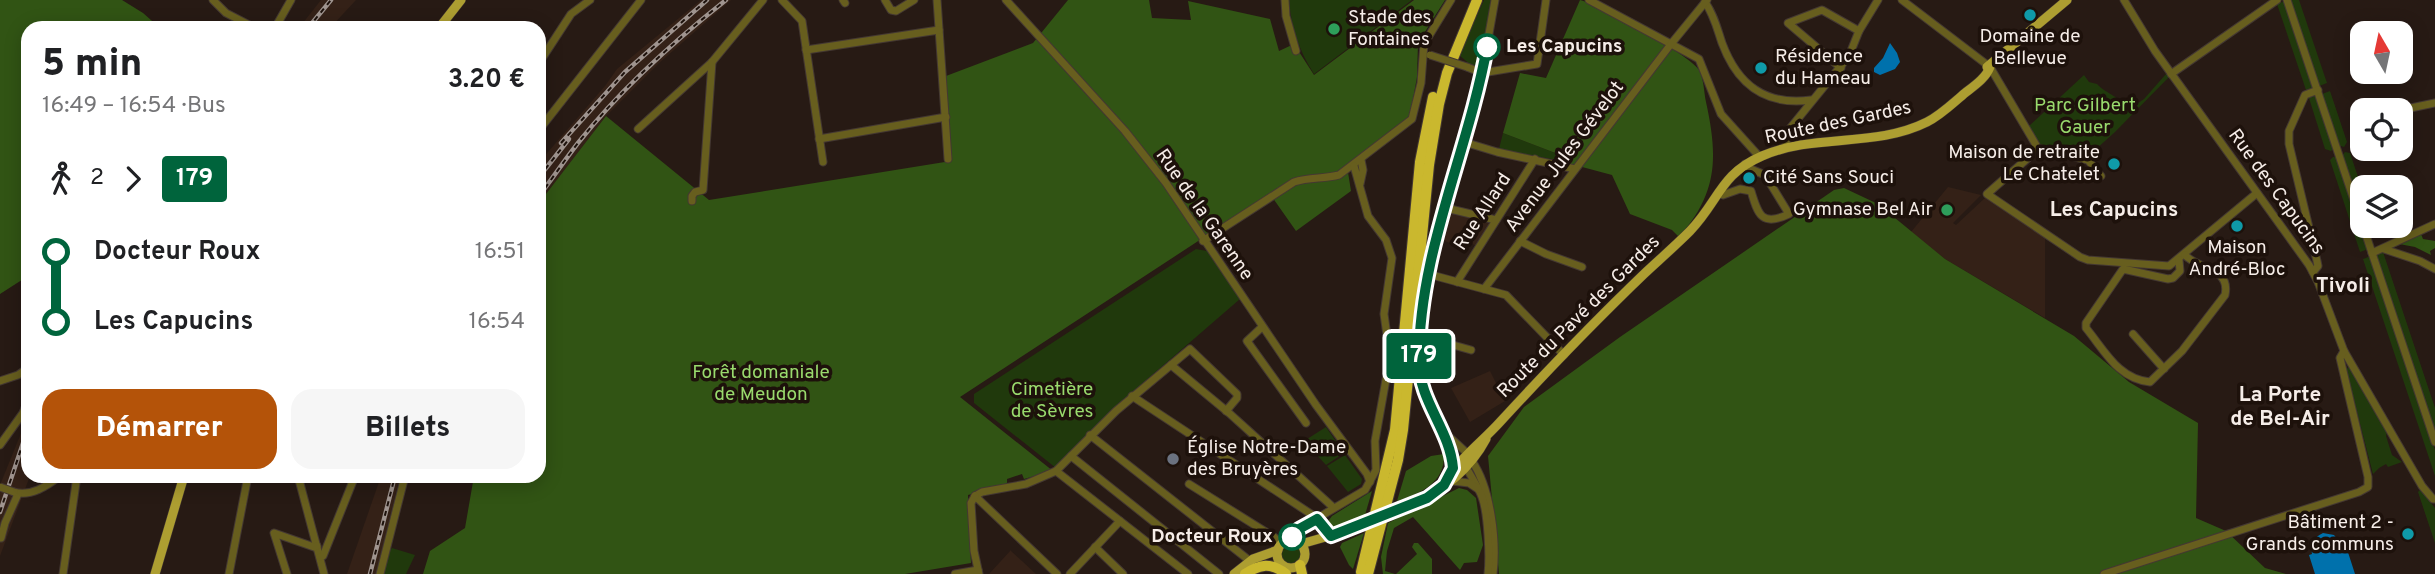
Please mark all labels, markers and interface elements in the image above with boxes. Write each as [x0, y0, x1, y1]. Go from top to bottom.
place label: Stade des Fontaines [1348, 6, 1431, 52]
marker: Domaine de Bellevue [2022, 7, 2038, 23]
marker: Stade des Fontaines [1326, 21, 1342, 37]
north arrow [2350, 21, 2413, 84]
map controls [2350, 21, 2413, 238]
place label: Domaine de Bellevue [1980, 25, 2080, 71]
marker: Les Capucins [1474, 34, 1500, 60]
place label: Les Capucins [1506, 35, 1622, 59]
text: 5 min [42, 41, 142, 90]
place label: Résidence du Hameau [1775, 45, 1871, 91]
marker: Résidence du Hameau [1753, 60, 1769, 76]
text: 3.20 € [448, 64, 525, 97]
street label: Avenue Jules Gévelot [1500, 77, 1630, 237]
text: 16:49 – 16:54 · Bus [42, 92, 226, 121]
park label: Parc Gilbert Gauer [2034, 94, 2136, 140]
street label: Route des Gardes [1763, 96, 1913, 150]
button: locate [2350, 98, 2413, 161]
street label: Rue des Capucins [2222, 124, 2330, 260]
place label: Maison de retraite Le Chatelet [1948, 141, 2100, 187]
street label: Rue de la Garenne [1150, 145, 1258, 285]
marker: Maison de retraite Le Chatelet [2106, 156, 2122, 172]
icon: walk [42, 160, 80, 198]
icon: forward [114, 160, 152, 198]
text: 2 [90, 164, 104, 193]
text: 179 [176, 164, 213, 194]
place label: Cité Sans Souci [1763, 166, 1894, 190]
street label: Rue Allard [1449, 169, 1517, 255]
marker: Cité Sans Souci [1741, 170, 1757, 186]
button: layers [2350, 175, 2413, 238]
district label: Les Capucins [2050, 197, 2178, 224]
place label: Gymnase Bel Air [1793, 198, 1934, 222]
marker: Gymnase Bel Air [1939, 202, 1955, 218]
marker: Maison André-Bloc [2229, 218, 2245, 234]
street label: Route du Pavé des Gardes [1492, 230, 1666, 404]
text: Docteur Roux [94, 236, 260, 269]
place label: Maison André-Bloc [2189, 236, 2285, 282]
text: 16:51 [475, 238, 525, 267]
district label: Tivoli [2316, 273, 2370, 300]
text: Les Capucins [94, 306, 253, 339]
text: 16:54 [468, 308, 525, 337]
line badge: 179 [1379, 333, 1459, 379]
text: 179 [1400, 341, 1438, 371]
park label: Forêt domaniale de Meudon [692, 361, 830, 407]
park label: Cimetière de Sèvres [1011, 378, 1093, 424]
district label: La Porte de Bel-Air [2230, 382, 2330, 433]
button: Démarrer [42, 389, 277, 469]
button: Billets [291, 389, 525, 469]
place label: Église Notre-Dame des Bruyères [1187, 435, 1346, 482]
marker: Église Notre-Dame des Bruyères [1165, 451, 1181, 467]
place label: Bâtiment 2 - Grands communs [2246, 511, 2394, 557]
marker: Docteur Roux [1279, 524, 1305, 550]
place label: Docteur Roux [1151, 525, 1273, 549]
marker: Bâtiment 2 - Grands communs [2400, 526, 2416, 542]

